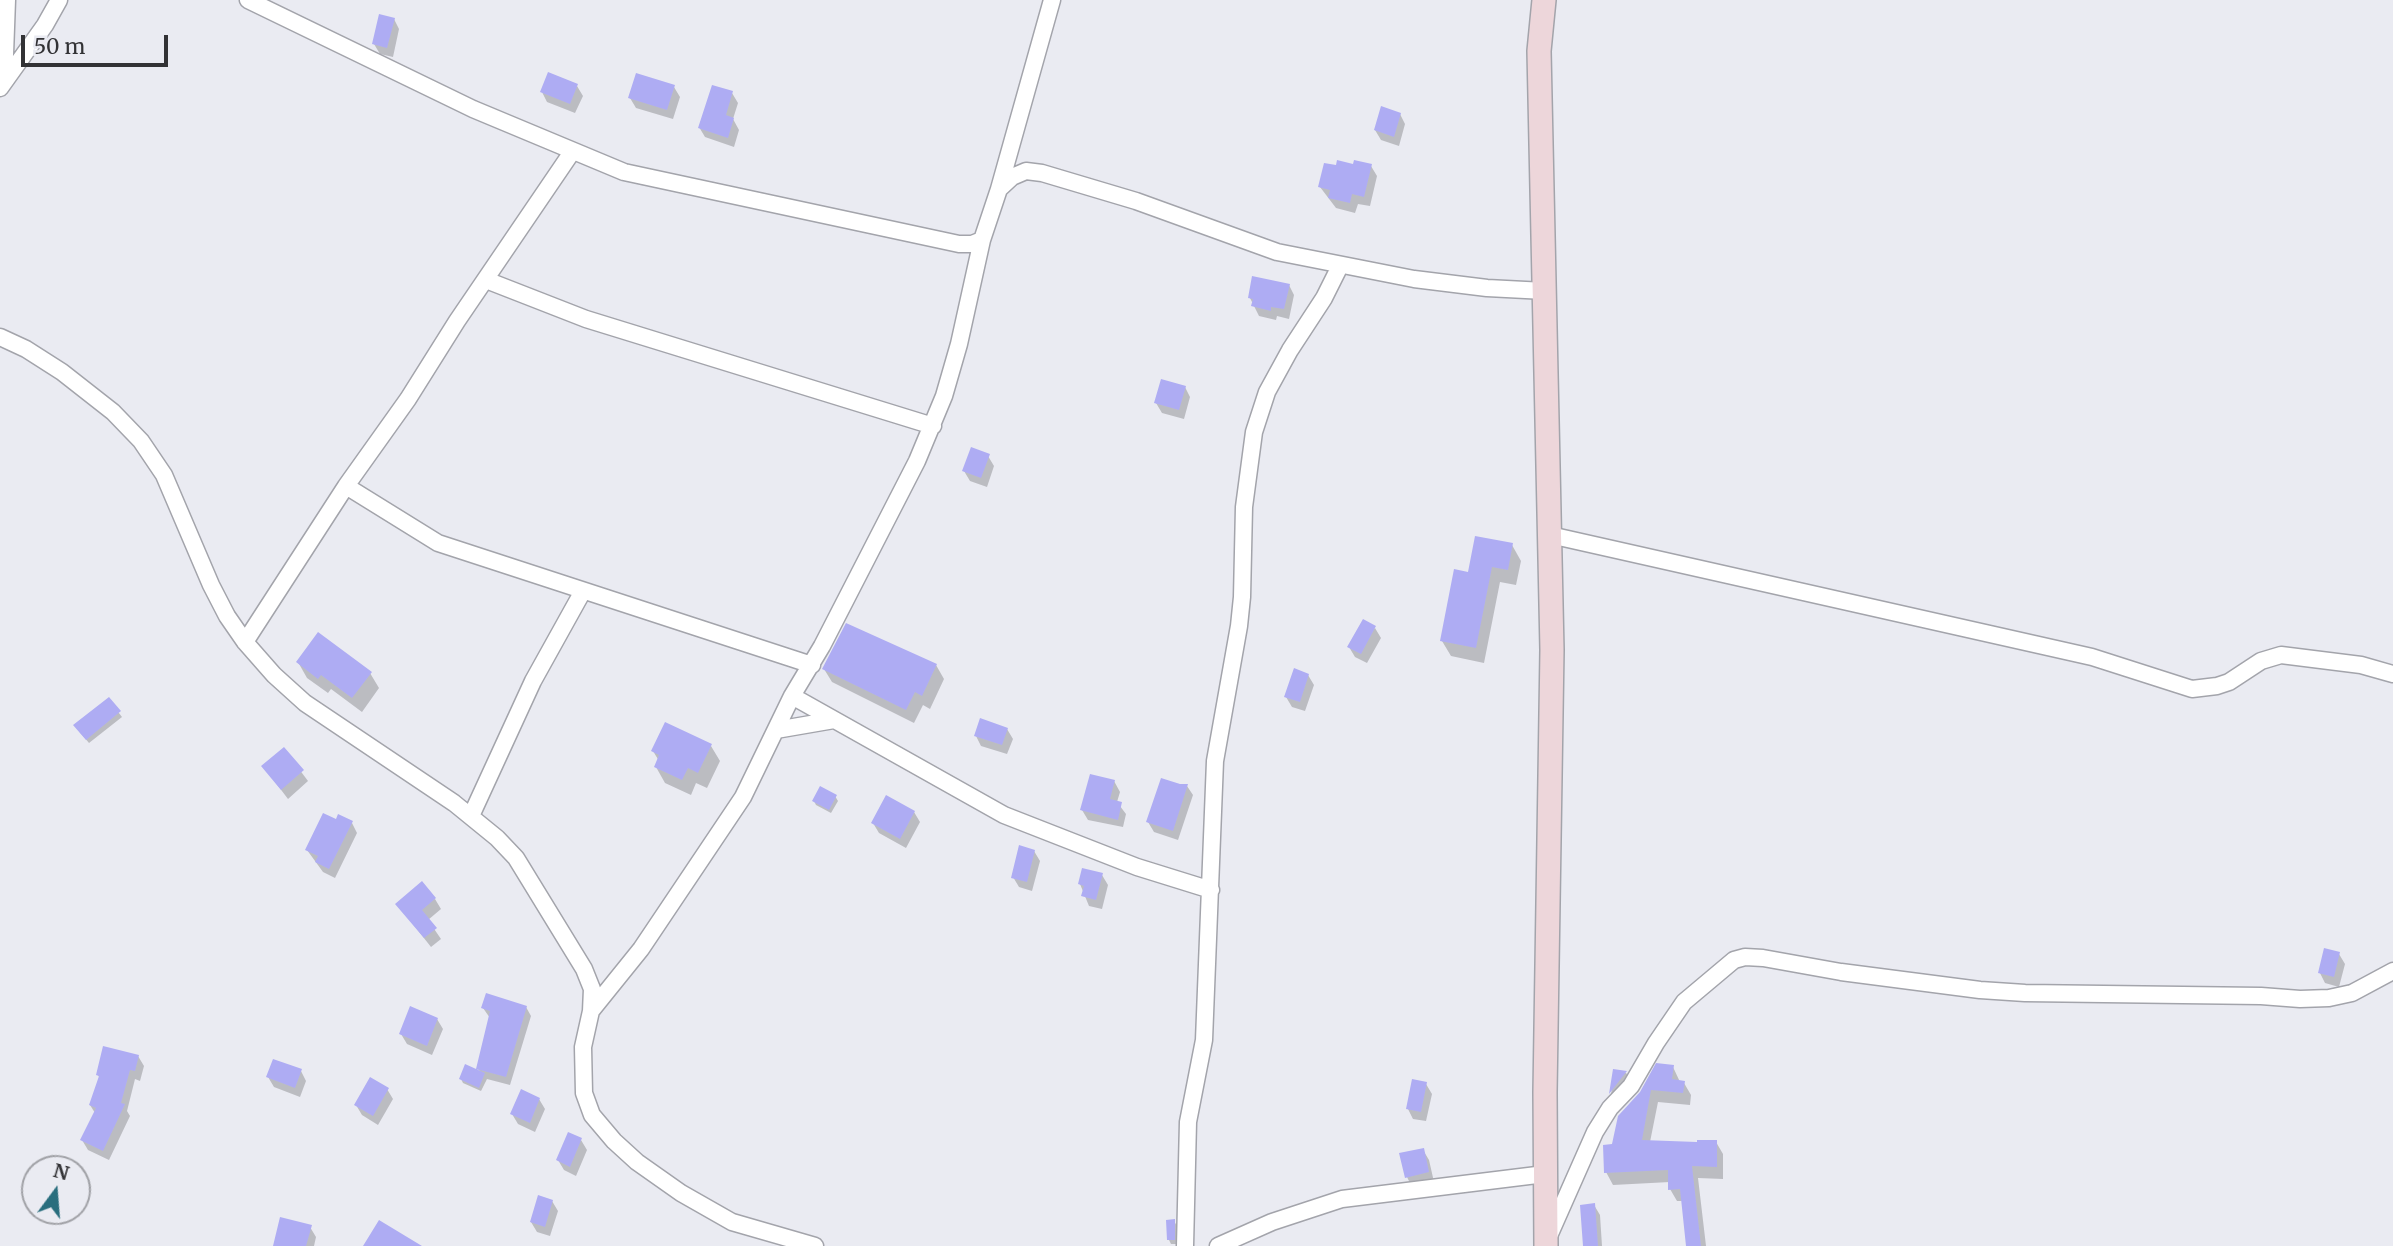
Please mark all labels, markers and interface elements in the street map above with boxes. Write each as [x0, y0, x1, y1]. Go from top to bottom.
scale bar [24, 21, 172, 65]
text: 50 m [34, 33, 85, 60]
north arrow [21, 1155, 91, 1225]
text: N [51, 1158, 72, 1185]

